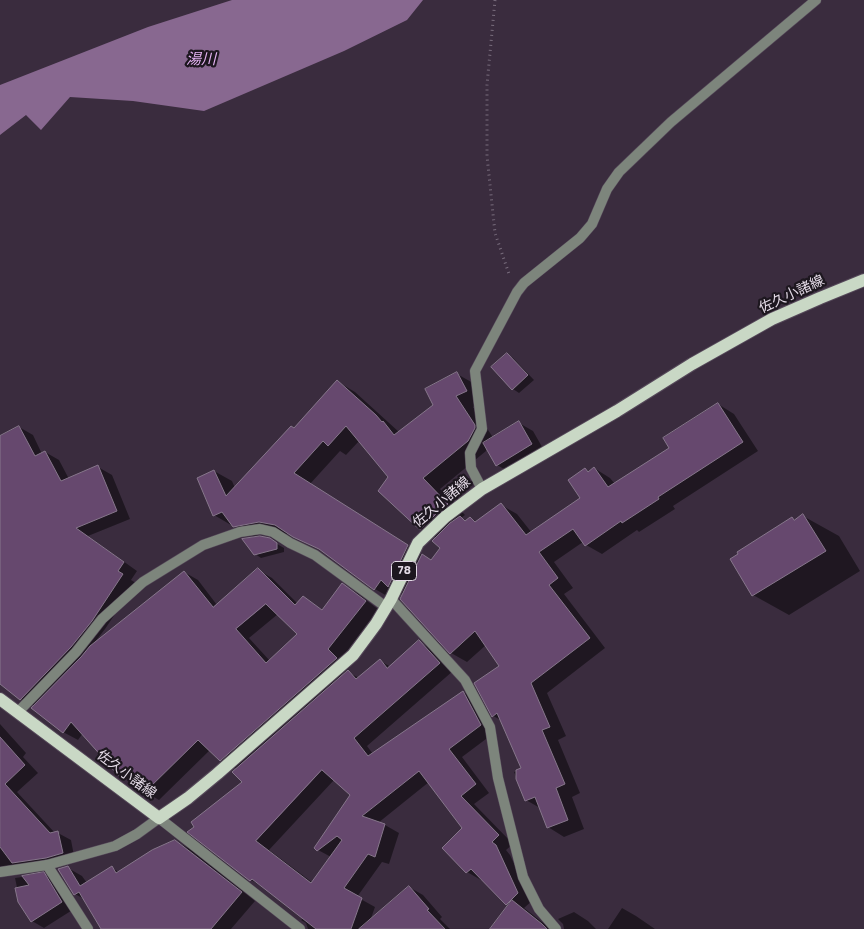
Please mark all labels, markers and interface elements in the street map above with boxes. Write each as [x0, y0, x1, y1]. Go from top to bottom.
water label: 湯川 [186, 51, 216, 69]
street label: 佐久小諸線 [757, 273, 827, 317]
street label: 佐久小諸線 [410, 474, 474, 532]
road number: 78 [392, 562, 416, 580]
street label: 佐久小諸線 [93, 747, 159, 803]

